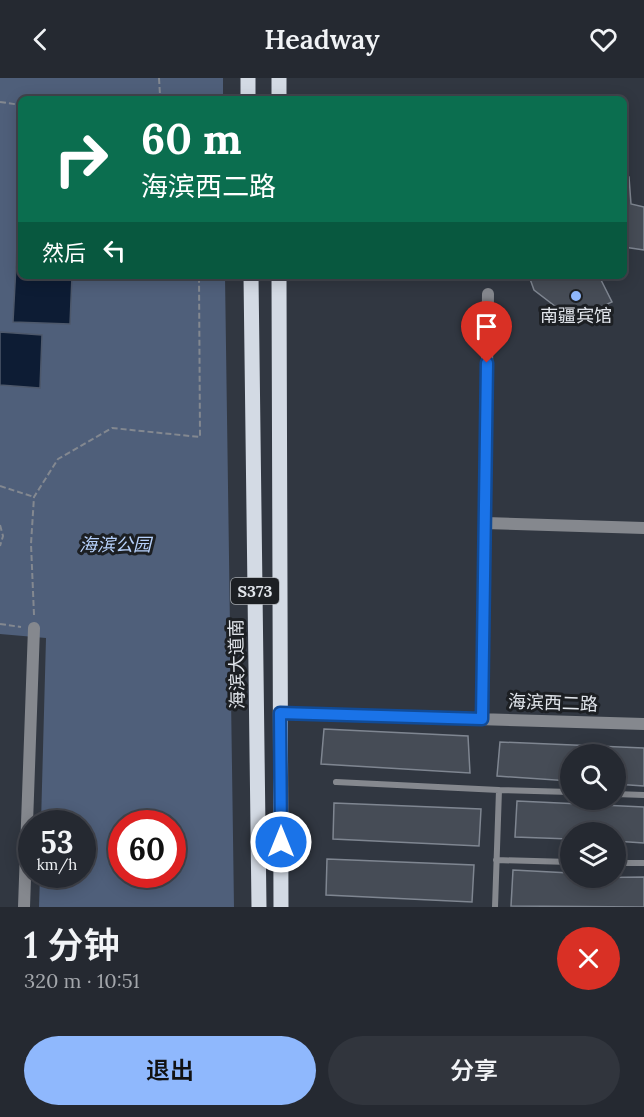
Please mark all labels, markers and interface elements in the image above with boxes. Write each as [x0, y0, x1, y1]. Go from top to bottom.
text: Headway [264, 22, 380, 56]
icon: back [24, 23, 57, 56]
icon: heart [587, 23, 620, 56]
text: 60 m [141, 112, 242, 166]
icon: right [42, 120, 120, 198]
text: 海滨西二路 [141, 169, 276, 203]
icon: left [98, 234, 131, 267]
text: 然后 [42, 239, 86, 267]
marker: 南疆宾馆 [569, 289, 583, 303]
pin [461, 301, 512, 363]
place label: 南疆宾馆 [540, 304, 612, 327]
icon: arrive [470, 310, 503, 343]
park label: 海滨公园 [79, 533, 154, 556]
road number: S373 [231, 578, 279, 604]
street label: 海滨大道南 [224, 619, 249, 709]
street label: 海滨西二路 [508, 689, 598, 716]
map controls [560, 744, 626, 888]
button: search [560, 744, 626, 810]
speed limit sign: 60 [108, 810, 186, 888]
position arrow [249, 810, 313, 874]
button: layers [560, 822, 626, 888]
text: 53 [40, 823, 73, 861]
text: km/h [37, 855, 77, 874]
text: 1 分钟 [24, 922, 120, 968]
button: close [557, 927, 620, 990]
text: 320 m · 10:51 [24, 968, 140, 993]
button: 退出 [24, 1036, 316, 1105]
button: 分享 [328, 1036, 620, 1105]

